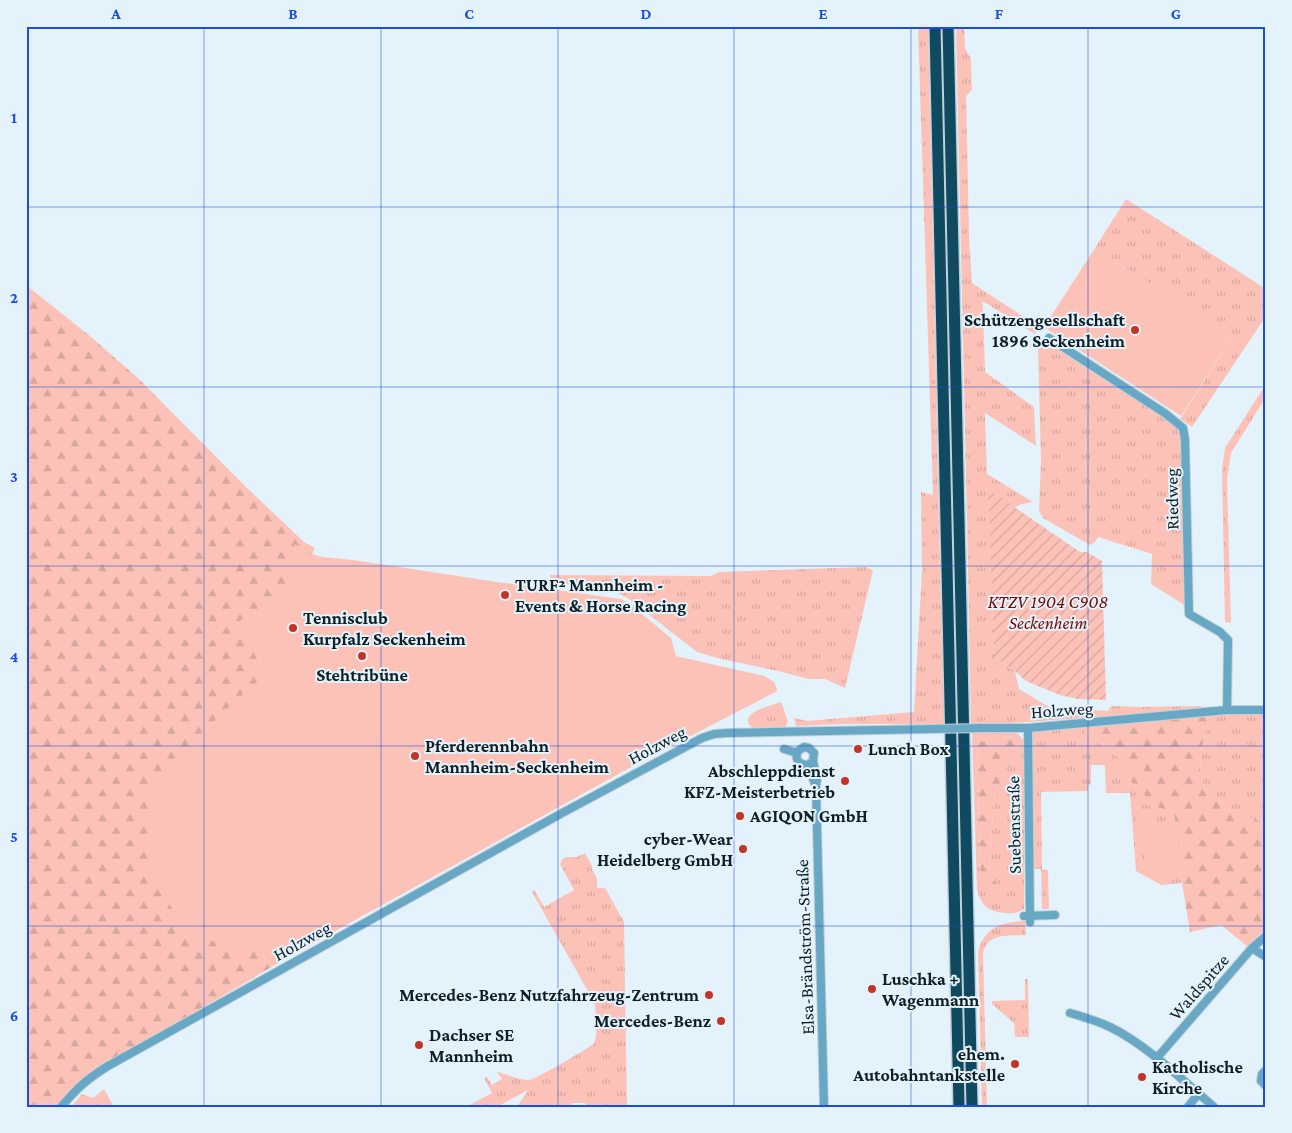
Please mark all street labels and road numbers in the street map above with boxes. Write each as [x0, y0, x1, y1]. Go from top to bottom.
street label: Riedweg [1161, 468, 1183, 530]
street label: Holzweg [1030, 698, 1094, 722]
street label: Holzweg [625, 721, 690, 769]
street label: Suebenstraße [1003, 776, 1025, 874]
street label: Elsa-Brändström-Straße [792, 859, 818, 1035]
street label: Holzweg [270, 917, 335, 965]
street label: Waldspitze [1165, 950, 1233, 1024]

